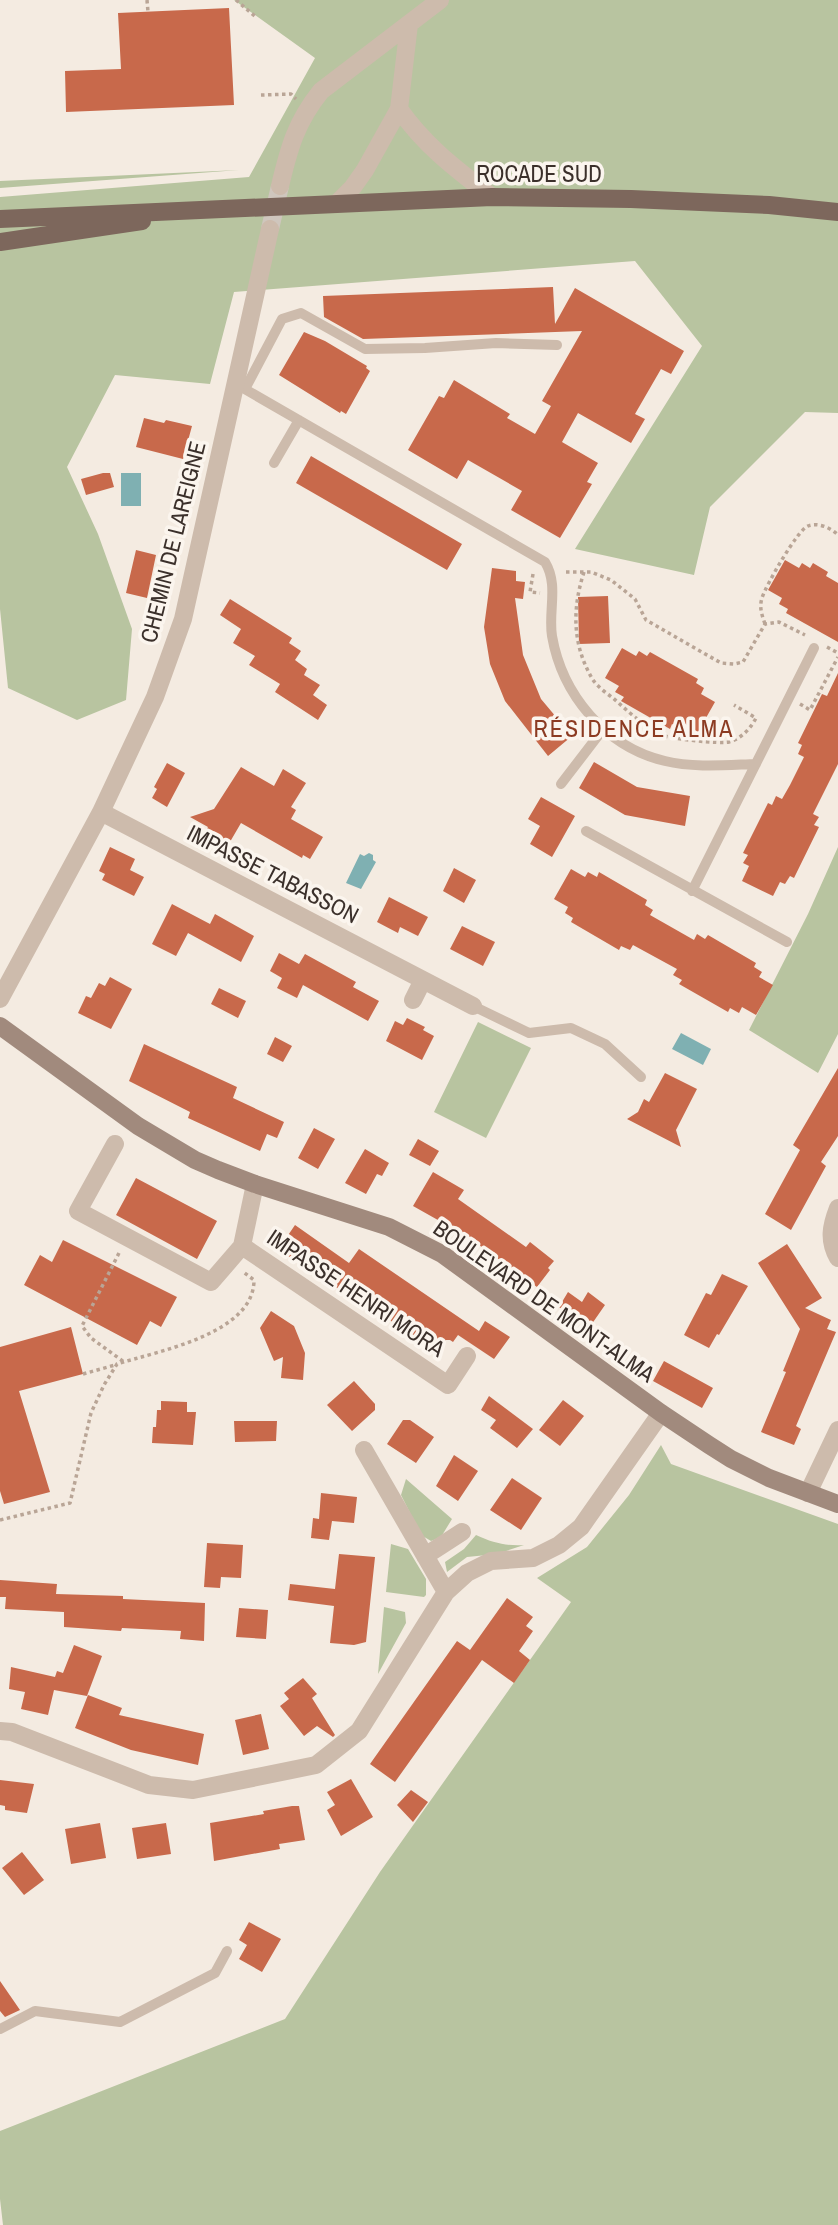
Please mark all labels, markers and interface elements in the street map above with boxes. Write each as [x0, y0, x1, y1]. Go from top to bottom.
street label: ROCADE SUD [476, 158, 602, 189]
street label: CHEMIN DE LAREIGNE [133, 438, 213, 646]
district label: RÉSIDENCE ALMA [534, 712, 734, 744]
street label: IMPASSE TABASSON [182, 817, 364, 930]
street label: BOULEVARD DE MONT-ALMA [427, 1212, 662, 1389]
street label: IMPASSE HENRI MORA [261, 1222, 452, 1364]

